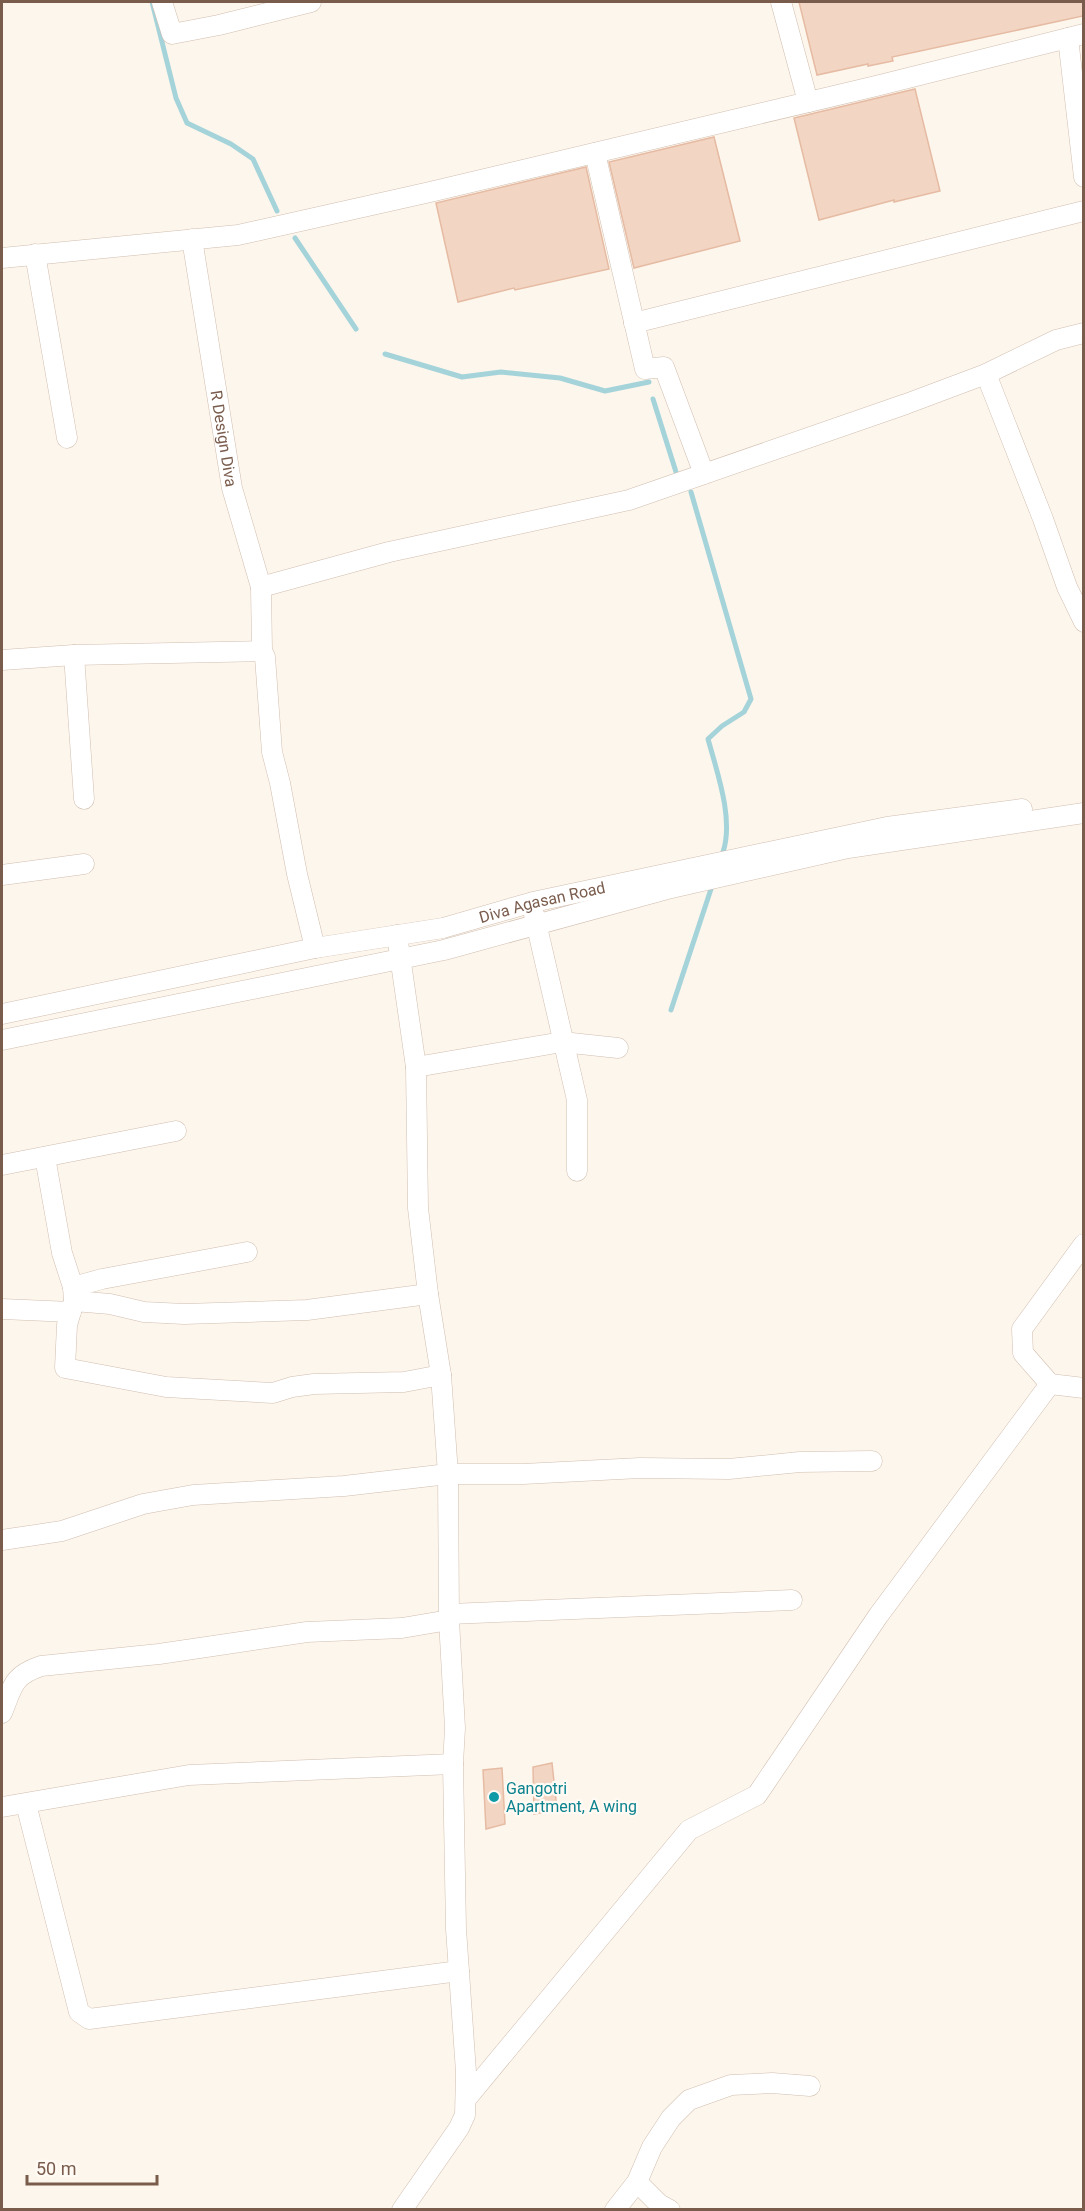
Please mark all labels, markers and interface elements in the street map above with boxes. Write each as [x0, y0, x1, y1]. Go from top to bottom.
street label: R Design Diva [207, 389, 241, 488]
street label: Diva Agasan Road [477, 877, 607, 927]
place label: Gangotri Apartment, A wing [506, 1779, 637, 1816]
marker: Gangotri Apartment, A wing [487, 1790, 501, 1804]
scale bar [27, 2148, 158, 2186]
text: 50 m [36, 2158, 76, 2179]

